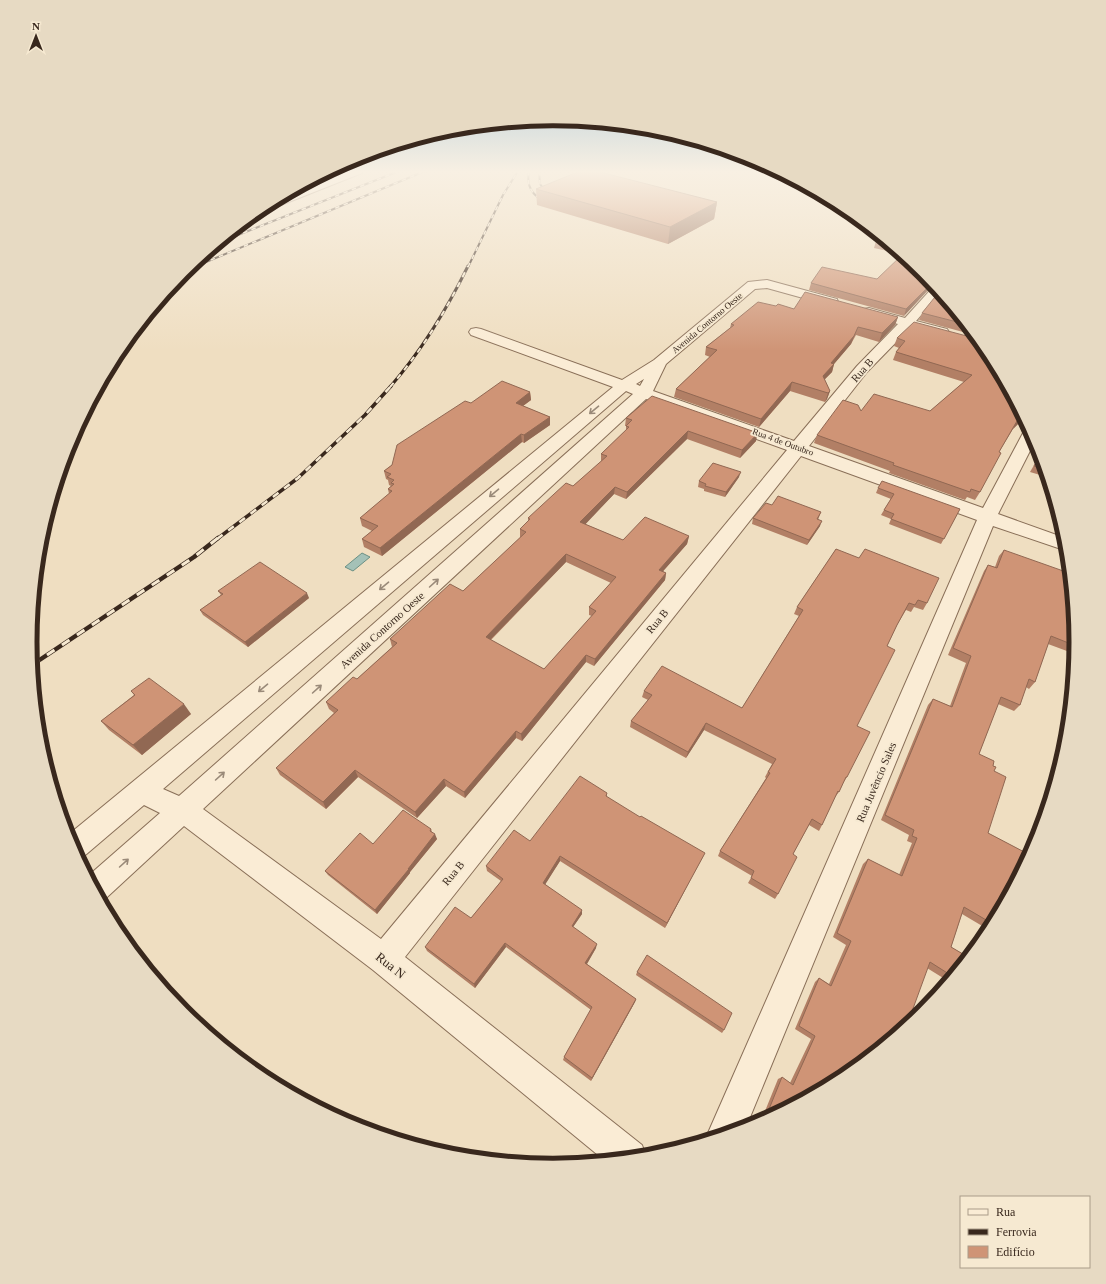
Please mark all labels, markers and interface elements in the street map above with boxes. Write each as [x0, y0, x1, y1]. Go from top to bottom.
north arrow [16, 16, 56, 56]
text: N [32, 20, 40, 32]
street label: Avenida Contorno Oeste [670, 291, 744, 355]
street label: Rua B [848, 356, 876, 384]
one-way arrow [589, 406, 600, 415]
street label: Rua 4 de Outubro [751, 426, 815, 458]
one-way arrow [489, 489, 500, 498]
one-way arrow [429, 578, 439, 587]
one-way arrow [379, 581, 389, 591]
street label: Avenida Contorno Oeste [338, 589, 426, 671]
street label: Rua B [644, 606, 670, 636]
one-way arrow [258, 683, 268, 692]
one-way arrow [312, 684, 322, 693]
street label: Rua Juvêncio Sales [854, 740, 898, 824]
one-way arrow [215, 772, 225, 781]
one-way arrow [119, 858, 129, 868]
street label: Rua B [440, 858, 466, 888]
street label: Rua N [373, 949, 409, 982]
legend [960, 1196, 1090, 1268]
text: Rua [996, 1205, 1016, 1219]
text: Ferrovia [996, 1225, 1037, 1239]
text: Edifício [996, 1245, 1035, 1259]

